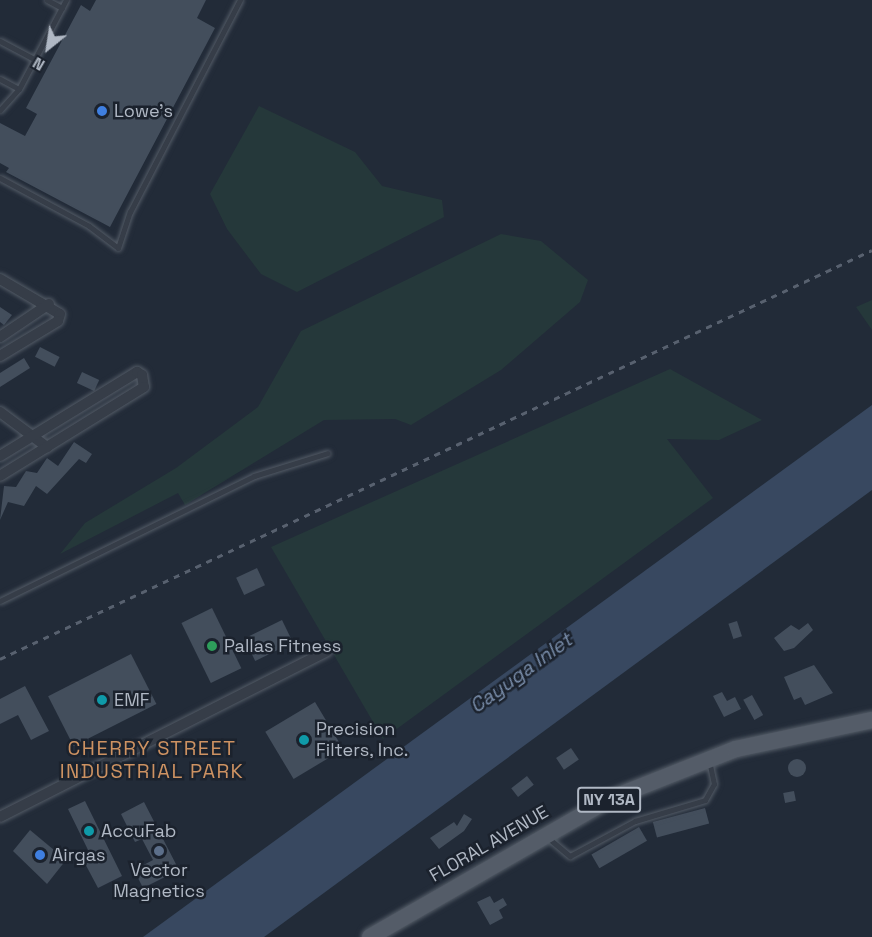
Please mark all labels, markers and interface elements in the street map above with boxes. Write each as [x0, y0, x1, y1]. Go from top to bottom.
north arrow [18, 18, 78, 78]
text: N [29, 52, 49, 76]
place label: Lowe's [114, 100, 173, 122]
marker: Lowe's [95, 104, 109, 118]
water label: Cayuga Inlet [465, 628, 577, 718]
place label: Pallas Fitness [224, 635, 341, 657]
marker: Pallas Fitness [205, 639, 219, 653]
place label: EMF [114, 689, 149, 711]
marker: EMF [95, 693, 109, 707]
place label: Precision Filters, Inc. [316, 719, 409, 762]
marker: Precision Filters, Inc. [297, 733, 311, 747]
district label: CHERRY STREET INDUSTRIAL PARK [59, 737, 245, 784]
road number: NY 13A [576, 787, 642, 813]
street label: FLORAL AVENUE [426, 801, 552, 887]
place label: AccuFab [101, 820, 176, 842]
marker: AccuFab [82, 824, 96, 838]
place label: Airgas [52, 844, 106, 866]
marker: Vector Magnetics [152, 844, 166, 858]
marker: Airgas [33, 848, 47, 862]
place label: Vector Magnetics [113, 860, 205, 902]

